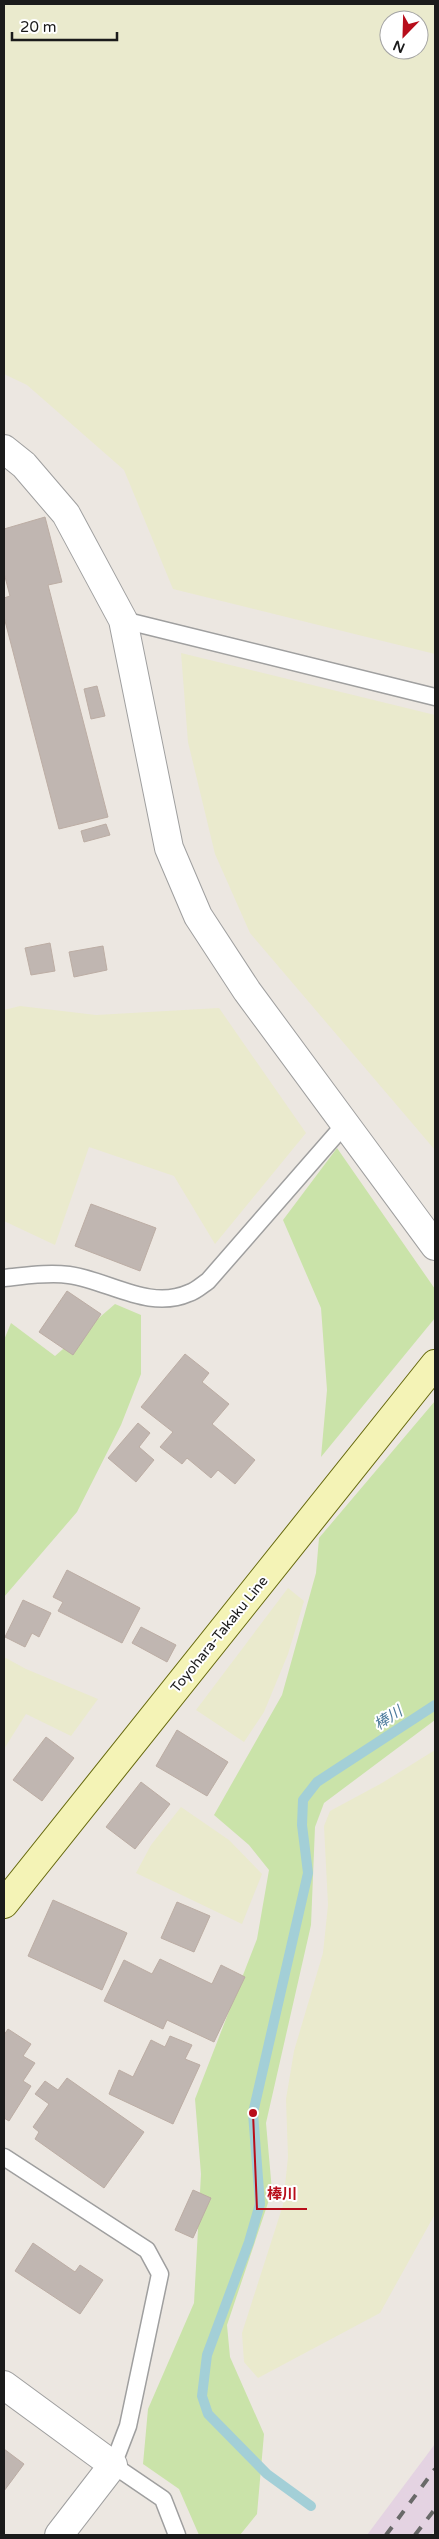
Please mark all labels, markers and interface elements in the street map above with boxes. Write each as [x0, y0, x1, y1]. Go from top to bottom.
scale bar [12, 10, 118, 42]
north arrow [379, 10, 429, 60]
text: 20 m [20, 18, 57, 36]
text: N [391, 36, 408, 57]
street label: Toyohara-Takaku Line [167, 1573, 272, 1696]
water label: 棒川 [371, 1701, 407, 1734]
callout: 棒川 [257, 2179, 307, 2209]
text: 棒川 [267, 2185, 297, 2203]

